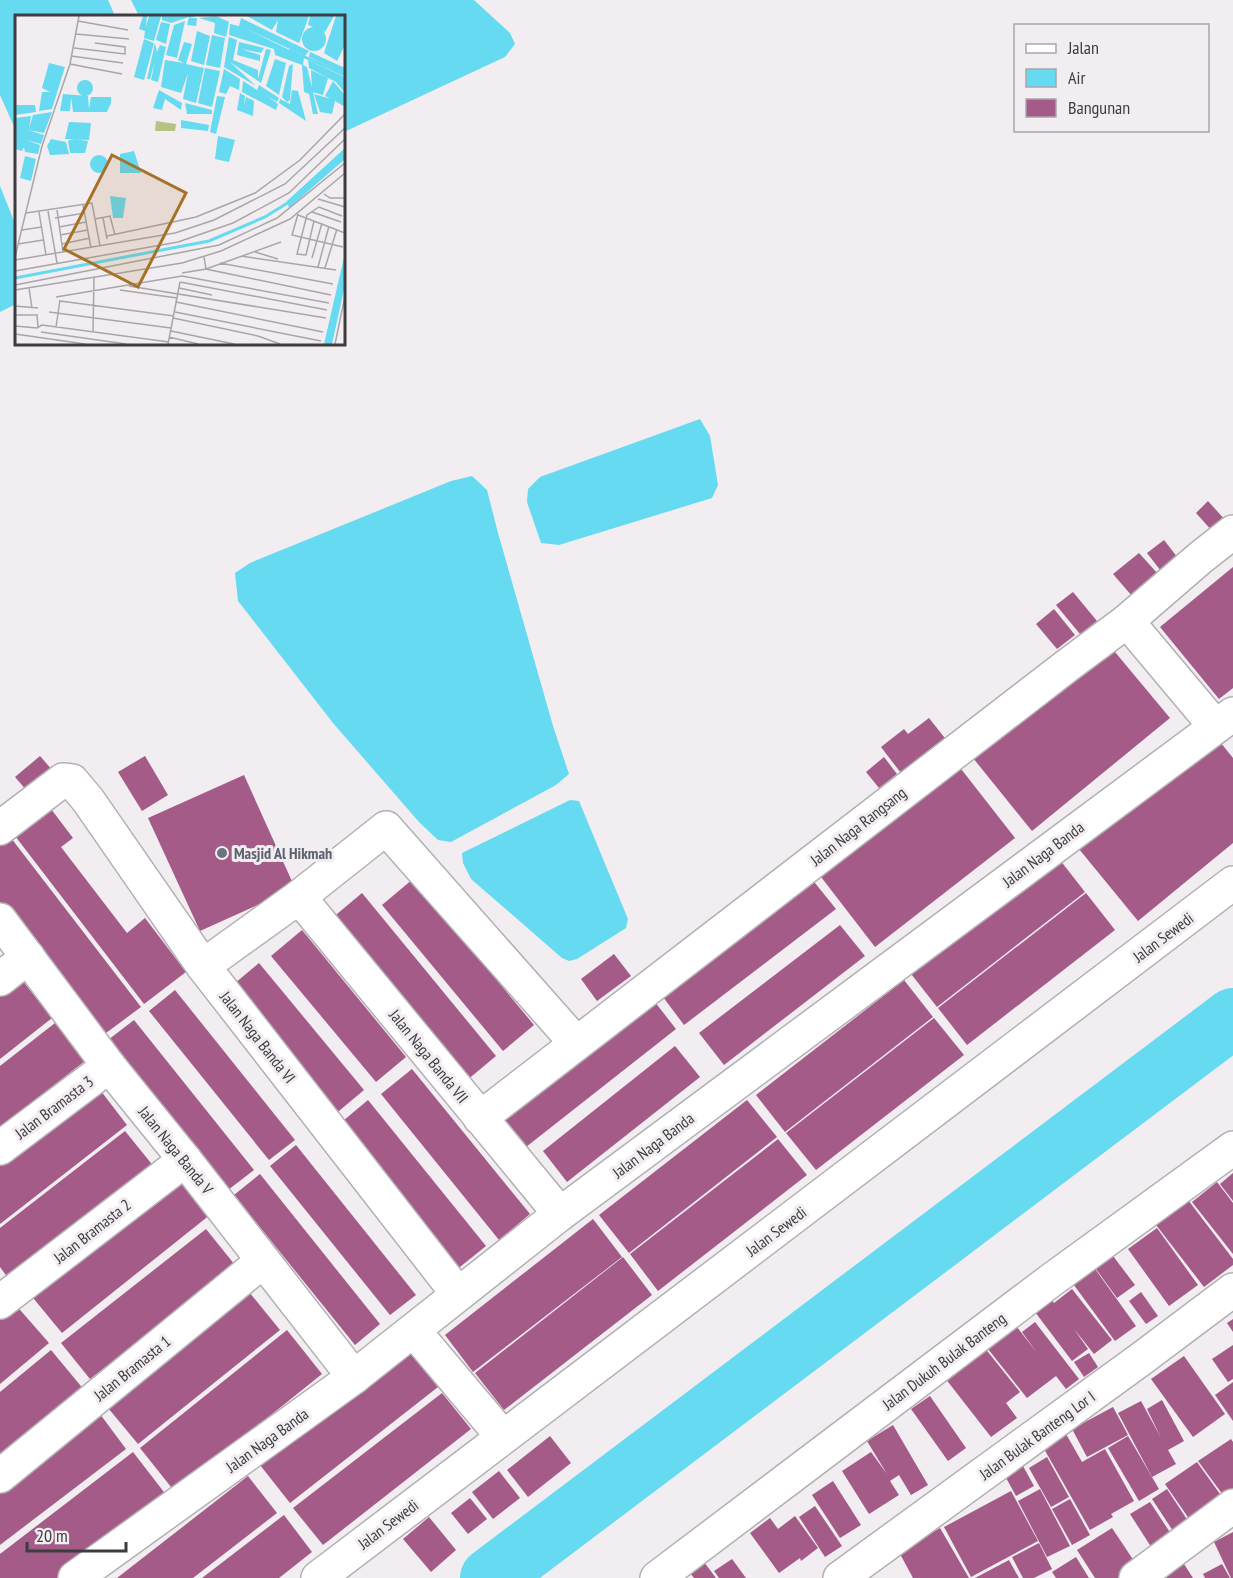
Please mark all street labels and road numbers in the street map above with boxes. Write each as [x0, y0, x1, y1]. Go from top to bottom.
street label: Jalan Naga Rangsang [805, 782, 910, 870]
street label: Jalan Naga Banda [998, 817, 1088, 892]
street label: Jalan Sewedi [1128, 908, 1197, 967]
street label: Jalan Naga Banda VI [215, 986, 300, 1087]
street label: Jalan Naga Banda VII [385, 1004, 473, 1107]
street label: Jalan Bramasta 3 [10, 1071, 97, 1143]
street label: Jalan Naga Banda V [134, 1101, 218, 1198]
street label: Jalan Naga Banda [608, 1108, 698, 1183]
street label: Jalan Bramasta 2 [49, 1195, 135, 1268]
street label: Jalan Sewedi [741, 1202, 810, 1261]
street label: Jalan Dukuh Bulak Banteng [878, 1308, 1010, 1415]
street label: Jalan Bramasta 1 [89, 1331, 174, 1406]
street label: Jalan Bulak Banteng Lor I [974, 1386, 1099, 1484]
street label: Jalan Naga Banda [221, 1403, 312, 1477]
street label: Jalan Sewedi [353, 1495, 422, 1554]

